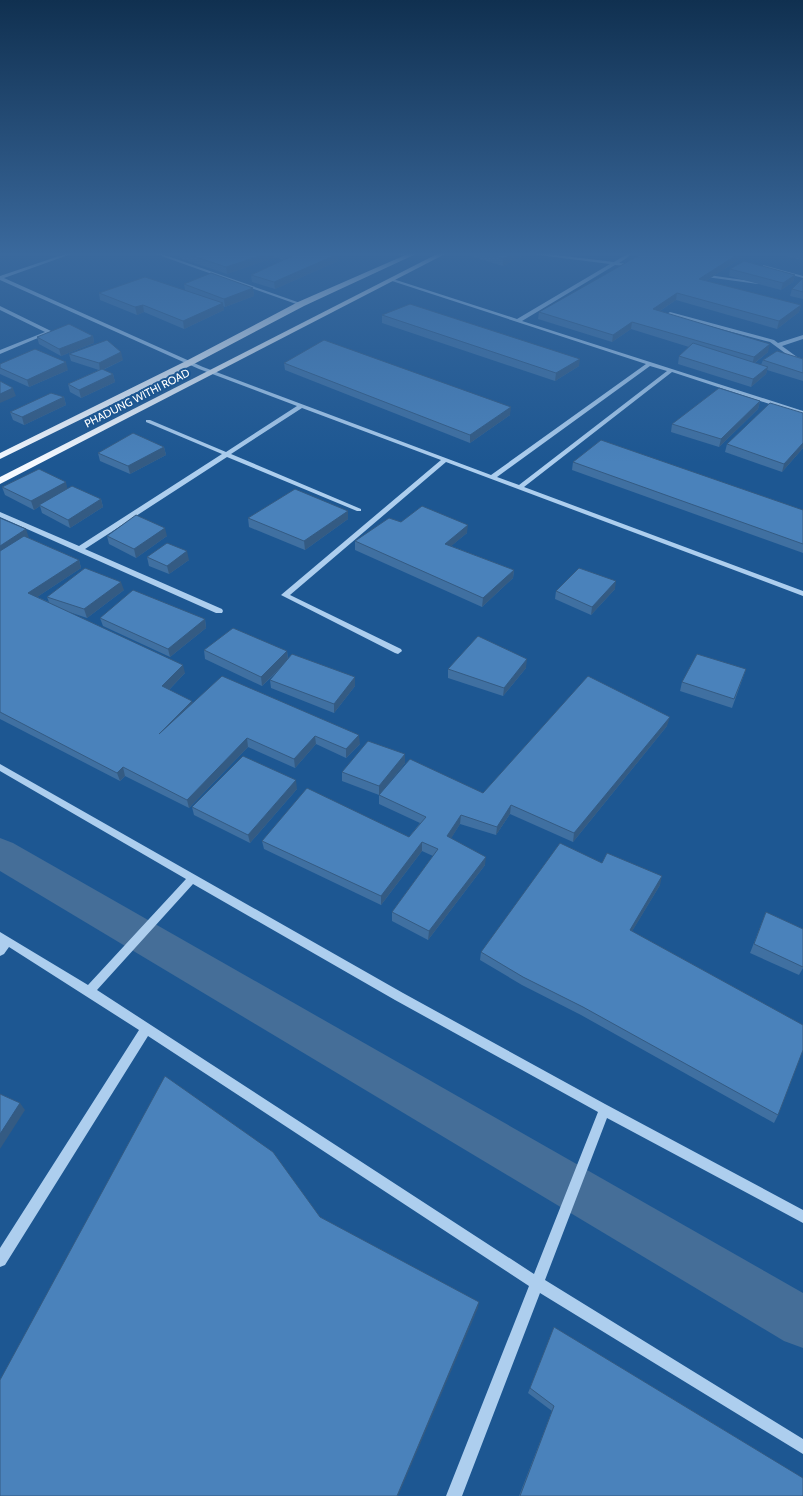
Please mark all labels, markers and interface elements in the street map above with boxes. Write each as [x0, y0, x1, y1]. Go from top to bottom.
street label: PHADUNG WITHI ROAD [82, 365, 192, 431]

